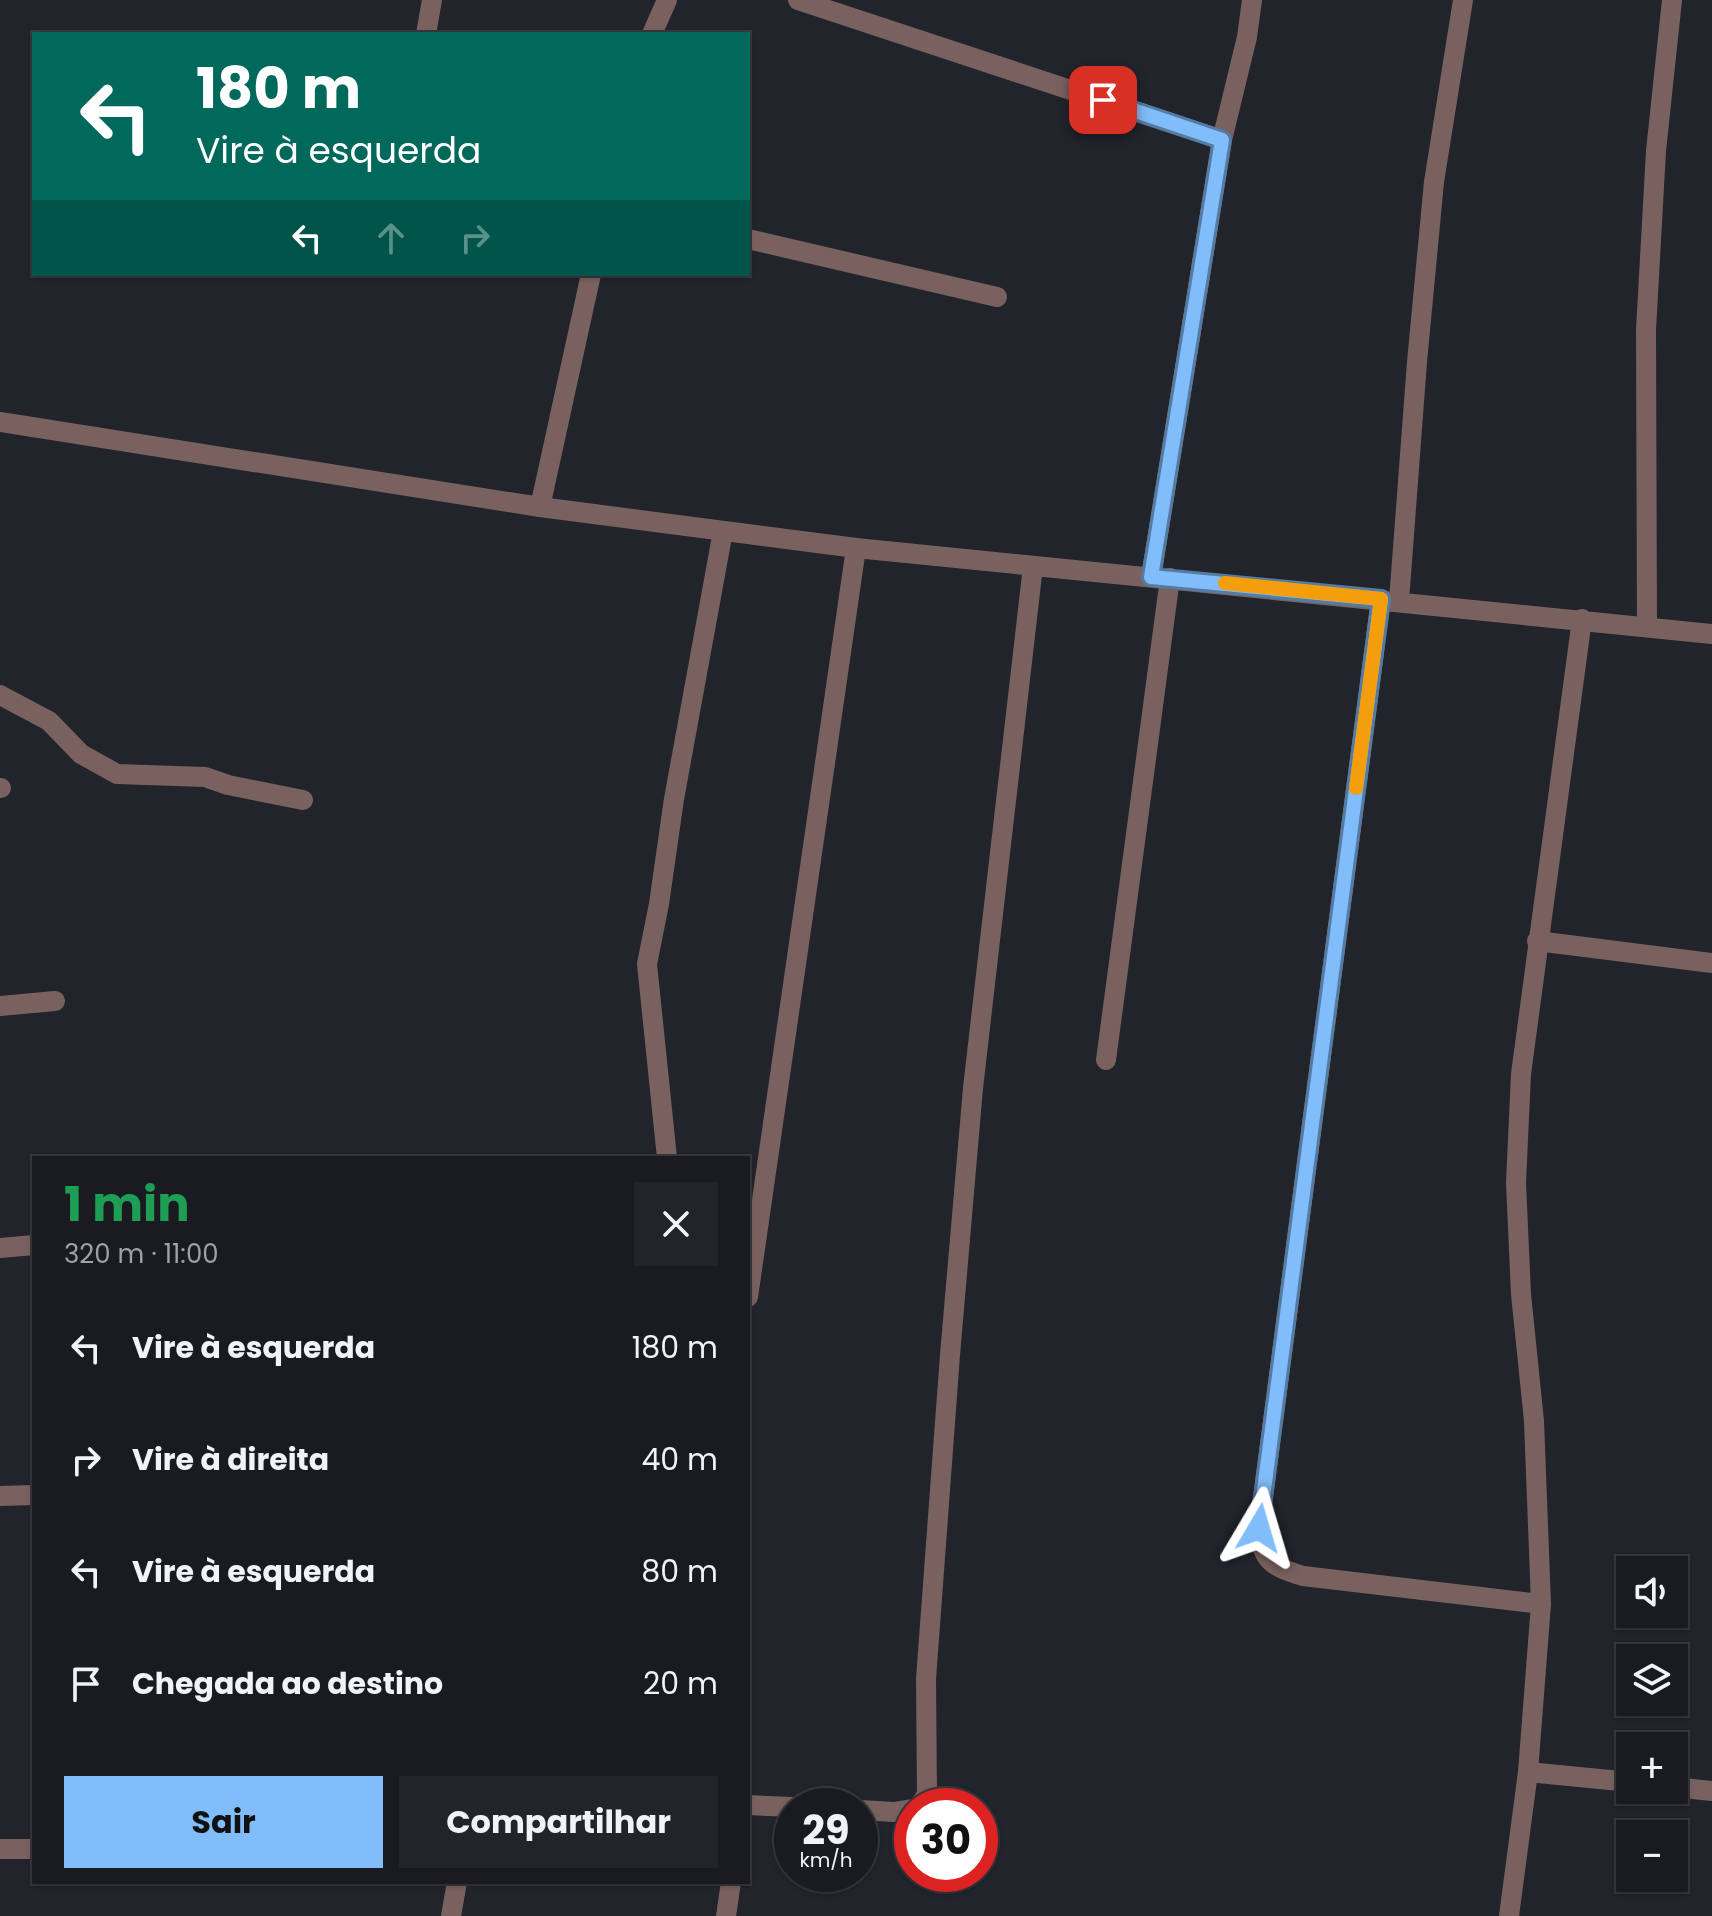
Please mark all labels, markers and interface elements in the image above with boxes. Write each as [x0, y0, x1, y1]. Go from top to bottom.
text: 180 m [196, 49, 361, 128]
icon: left [64, 64, 168, 168]
pin [1069, 66, 1137, 134]
icon: arrive [1081, 78, 1125, 122]
text: Vire à esquerda [196, 125, 481, 176]
icon: left [285, 216, 329, 260]
icon: ahead [369, 216, 413, 260]
icon: right [453, 216, 497, 260]
text: 1 min [64, 1171, 190, 1238]
button: close [634, 1182, 718, 1266]
text: 320 m · 11:00 [64, 1236, 219, 1272]
icon: left [64, 1326, 108, 1370]
text: Vire à esquerda [132, 1326, 375, 1369]
text: 180 m [632, 1326, 718, 1369]
icon: right [64, 1438, 108, 1482]
text: Vire à direita [132, 1438, 329, 1481]
text: 40 m [641, 1438, 718, 1481]
position arrow [1217, 1486, 1301, 1570]
icon: left [64, 1550, 108, 1594]
text: Vire à esquerda [132, 1550, 375, 1593]
text: 80 m [641, 1550, 718, 1593]
map controls [1616, 1556, 1688, 1892]
button: sound [1616, 1556, 1688, 1628]
button: layers [1616, 1644, 1688, 1716]
icon: arrive [64, 1662, 108, 1706]
text: Chegada ao destino [132, 1662, 443, 1705]
text: 20 m [643, 1662, 718, 1705]
button: + [1616, 1732, 1688, 1804]
button: Sair [64, 1776, 383, 1868]
button: Compartilhar [399, 1776, 718, 1868]
speed limit sign: 30 [894, 1788, 998, 1892]
text: 29 [802, 1802, 850, 1858]
button: − [1616, 1820, 1688, 1892]
text: km/h [799, 1846, 853, 1874]

